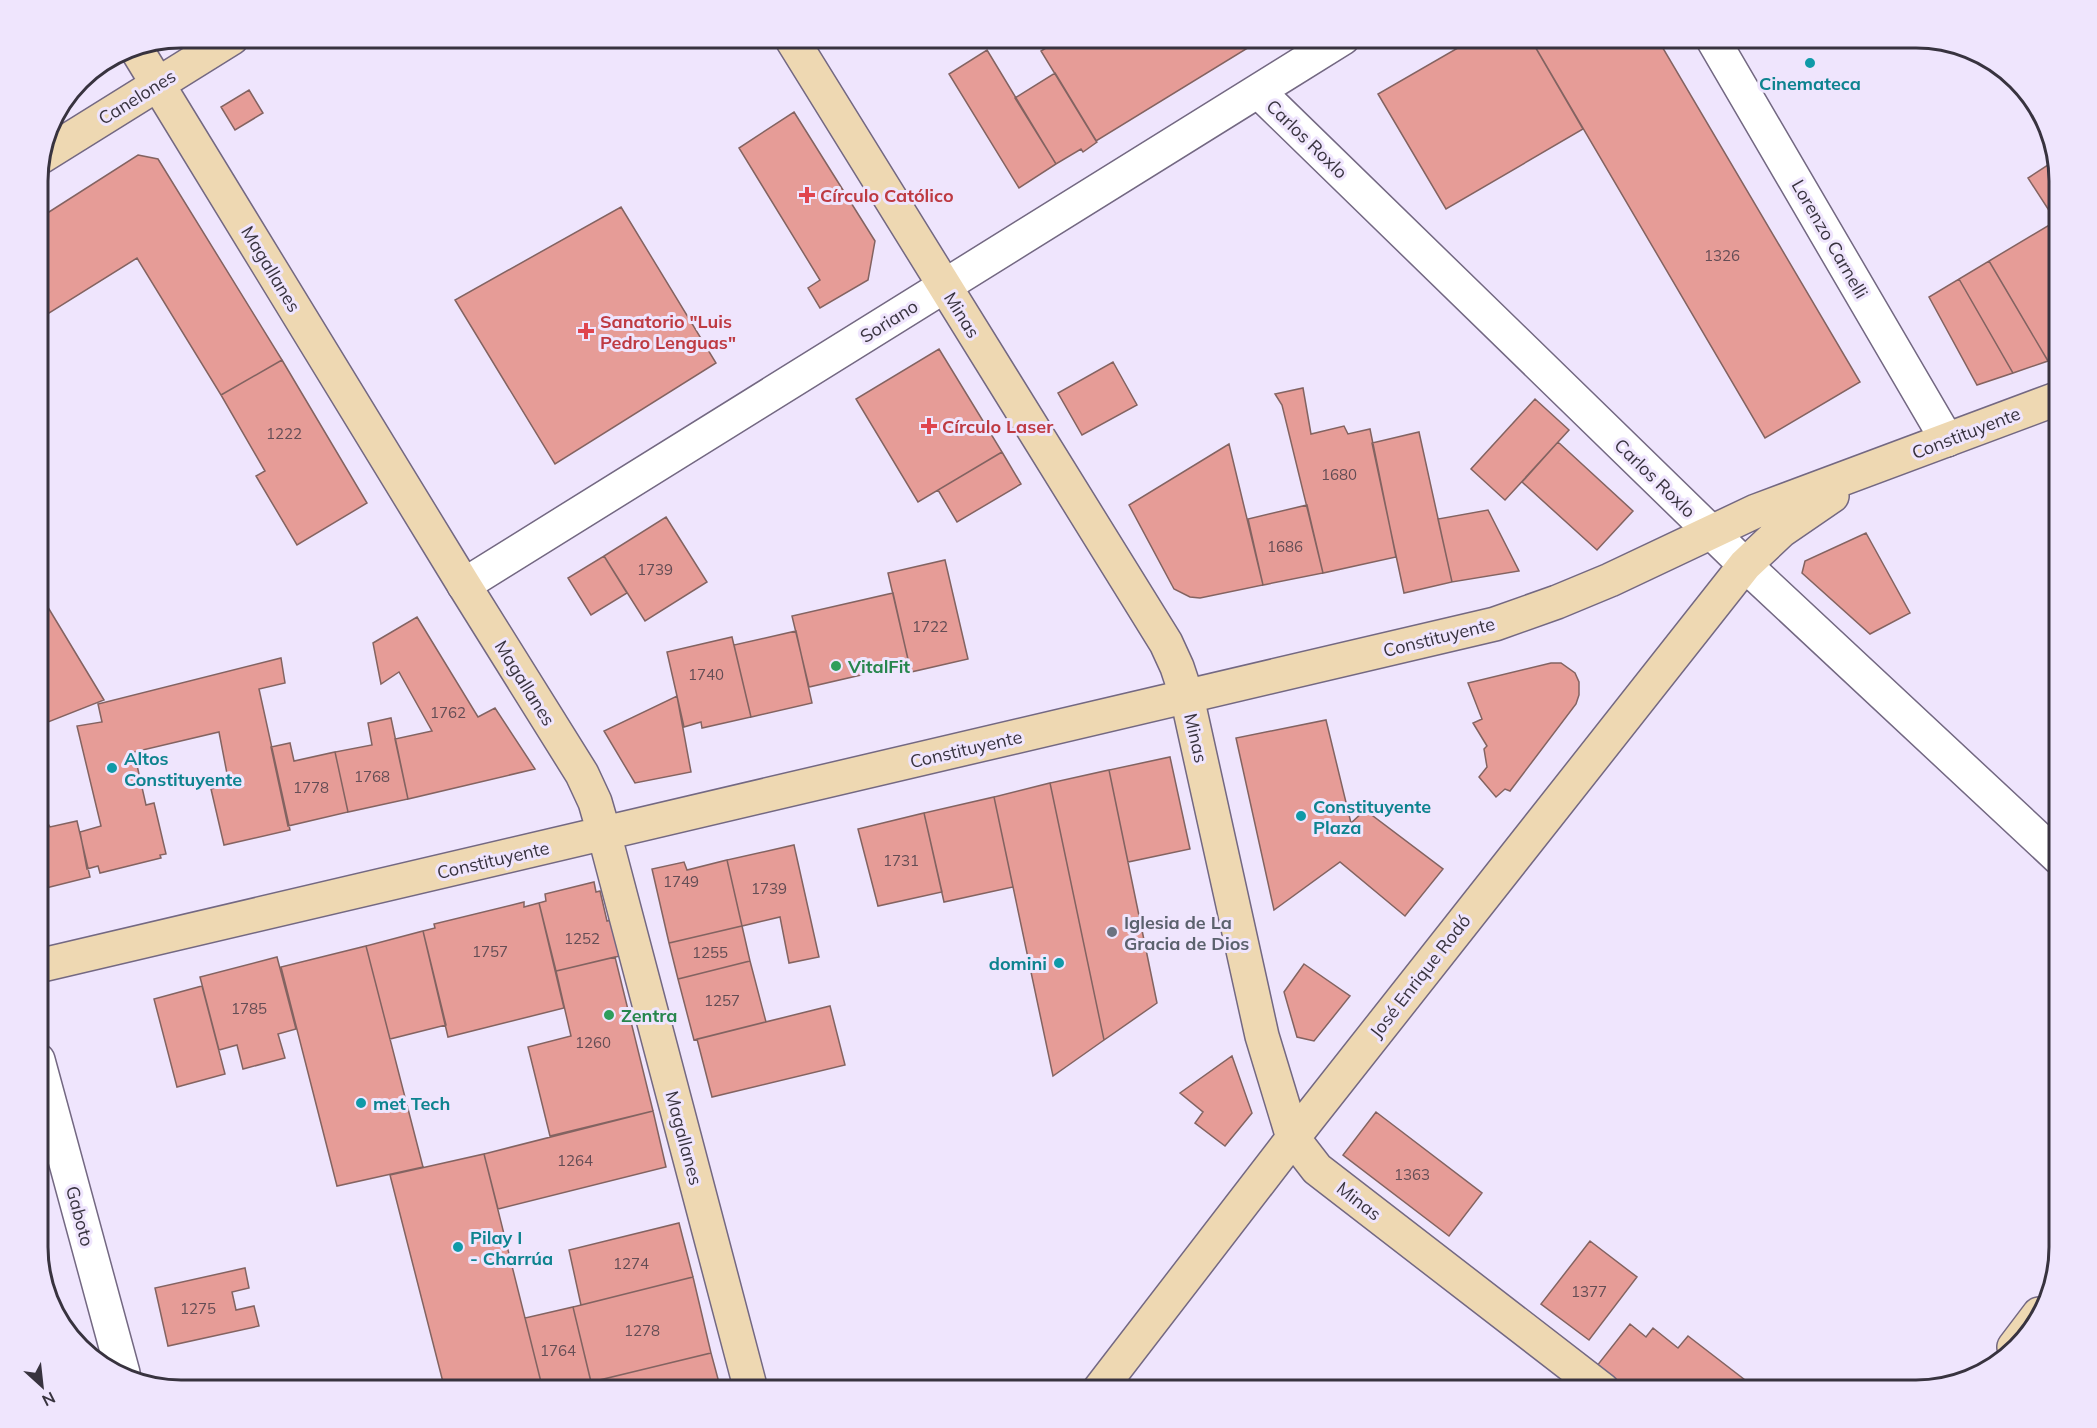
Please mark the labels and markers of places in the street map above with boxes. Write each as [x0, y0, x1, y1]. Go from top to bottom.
marker: Cinemateca [1803, 56, 1817, 70]
place label: Cinemateca [1759, 72, 1861, 95]
place label: Círculo Católico [820, 184, 954, 207]
marker: Círculo Católico [798, 186, 816, 204]
place label: Sanatorio "Luis Pedro Lenguas" [600, 310, 736, 354]
marker: Sanatorio "Luis Pedro Lenguas" [577, 322, 595, 340]
place label: Círculo Laser [942, 415, 1054, 438]
marker: Círculo Laser [920, 417, 938, 435]
place label: VitalFit [847, 655, 910, 678]
marker: VitalFit [829, 659, 843, 673]
place label: Altos Constituyente [124, 747, 242, 791]
marker: Altos Constituyente [105, 761, 119, 775]
place label: Constituyente Plaza [1313, 795, 1431, 839]
marker: Constituyente Plaza [1294, 809, 1308, 823]
place label: Iglesia de La Gracia de Dios [1124, 911, 1249, 955]
marker: Iglesia de La Gracia de Dios [1105, 925, 1119, 939]
place label: domini [989, 952, 1047, 975]
marker: domini [1052, 956, 1066, 970]
place label: Zentra [621, 1004, 677, 1027]
marker: Zentra [602, 1008, 616, 1022]
place label: met Tech [373, 1092, 450, 1115]
marker: met Tech [354, 1096, 368, 1110]
place label: Pilay I - Charrúa [470, 1226, 553, 1270]
marker: Pilay I - Charrúa [451, 1240, 465, 1254]

